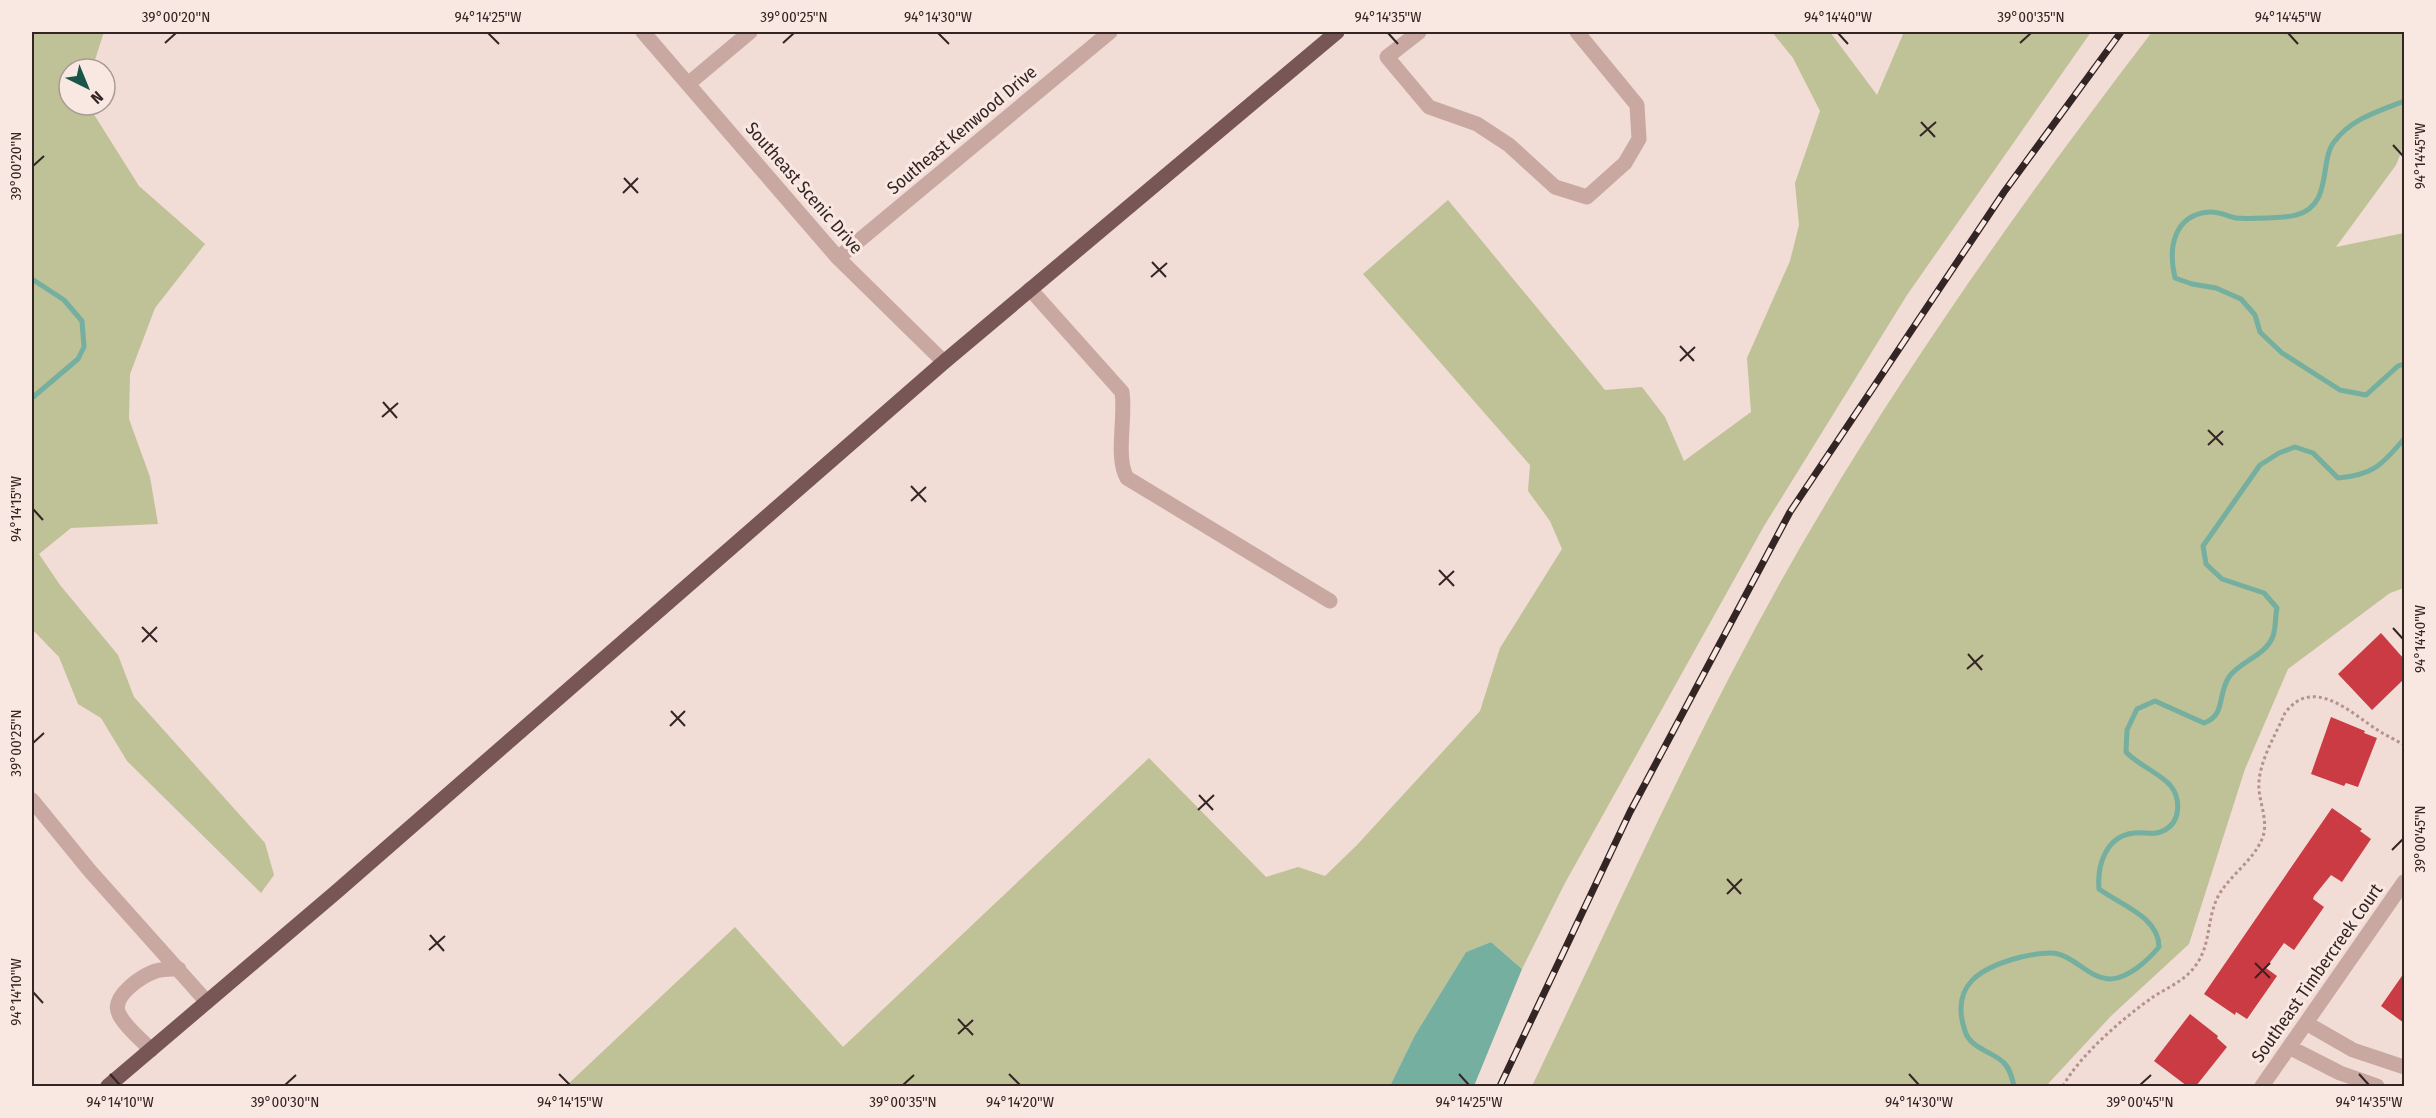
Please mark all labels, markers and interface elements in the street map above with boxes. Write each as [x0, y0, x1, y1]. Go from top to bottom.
text: 39°00'20"N [142, 8, 210, 26]
text: 94°14'25"W [455, 8, 521, 26]
text: 39°00'25"N [760, 8, 828, 26]
text: 94°14'30"W [904, 8, 972, 26]
text: 94°14'35"W [1355, 8, 1421, 26]
text: 94°14'40"W [1804, 8, 1872, 26]
text: 39°00'35"N [1997, 8, 2065, 26]
text: 94°14'45"W [2255, 8, 2321, 26]
north arrow [57, 57, 117, 117]
street label: Southeast Kenwood Drive [883, 61, 1041, 199]
text: N [87, 87, 107, 108]
street label: Southeast Scenic Drive [741, 118, 867, 259]
text: 94°14'45"W [2411, 123, 2429, 189]
text: 39°00'20"N [7, 132, 25, 200]
text: 94°14'15"W [7, 476, 25, 542]
text: 94°14'40"W [2411, 605, 2429, 673]
text: 39°00'25"N [7, 709, 25, 777]
text: 39°00'45"N [2411, 805, 2429, 873]
street label: Southeast Timbercreek Court [2247, 879, 2387, 1067]
text: 94°14'10"W [7, 958, 25, 1026]
text: 94°14'10"W [86, 1093, 154, 1111]
text: 39°00'30"N [251, 1093, 319, 1111]
text: 94°14'15"W [537, 1093, 603, 1111]
text: 39°00'35"N [869, 1093, 937, 1111]
text: 94°14'20"W [986, 1093, 1054, 1111]
text: 94°14'25"W [1436, 1093, 1502, 1111]
text: 94°14'30"W [1885, 1093, 1953, 1111]
text: 39°00'45"N [2106, 1093, 2174, 1111]
text: 94°14'35"W [2336, 1093, 2402, 1111]

